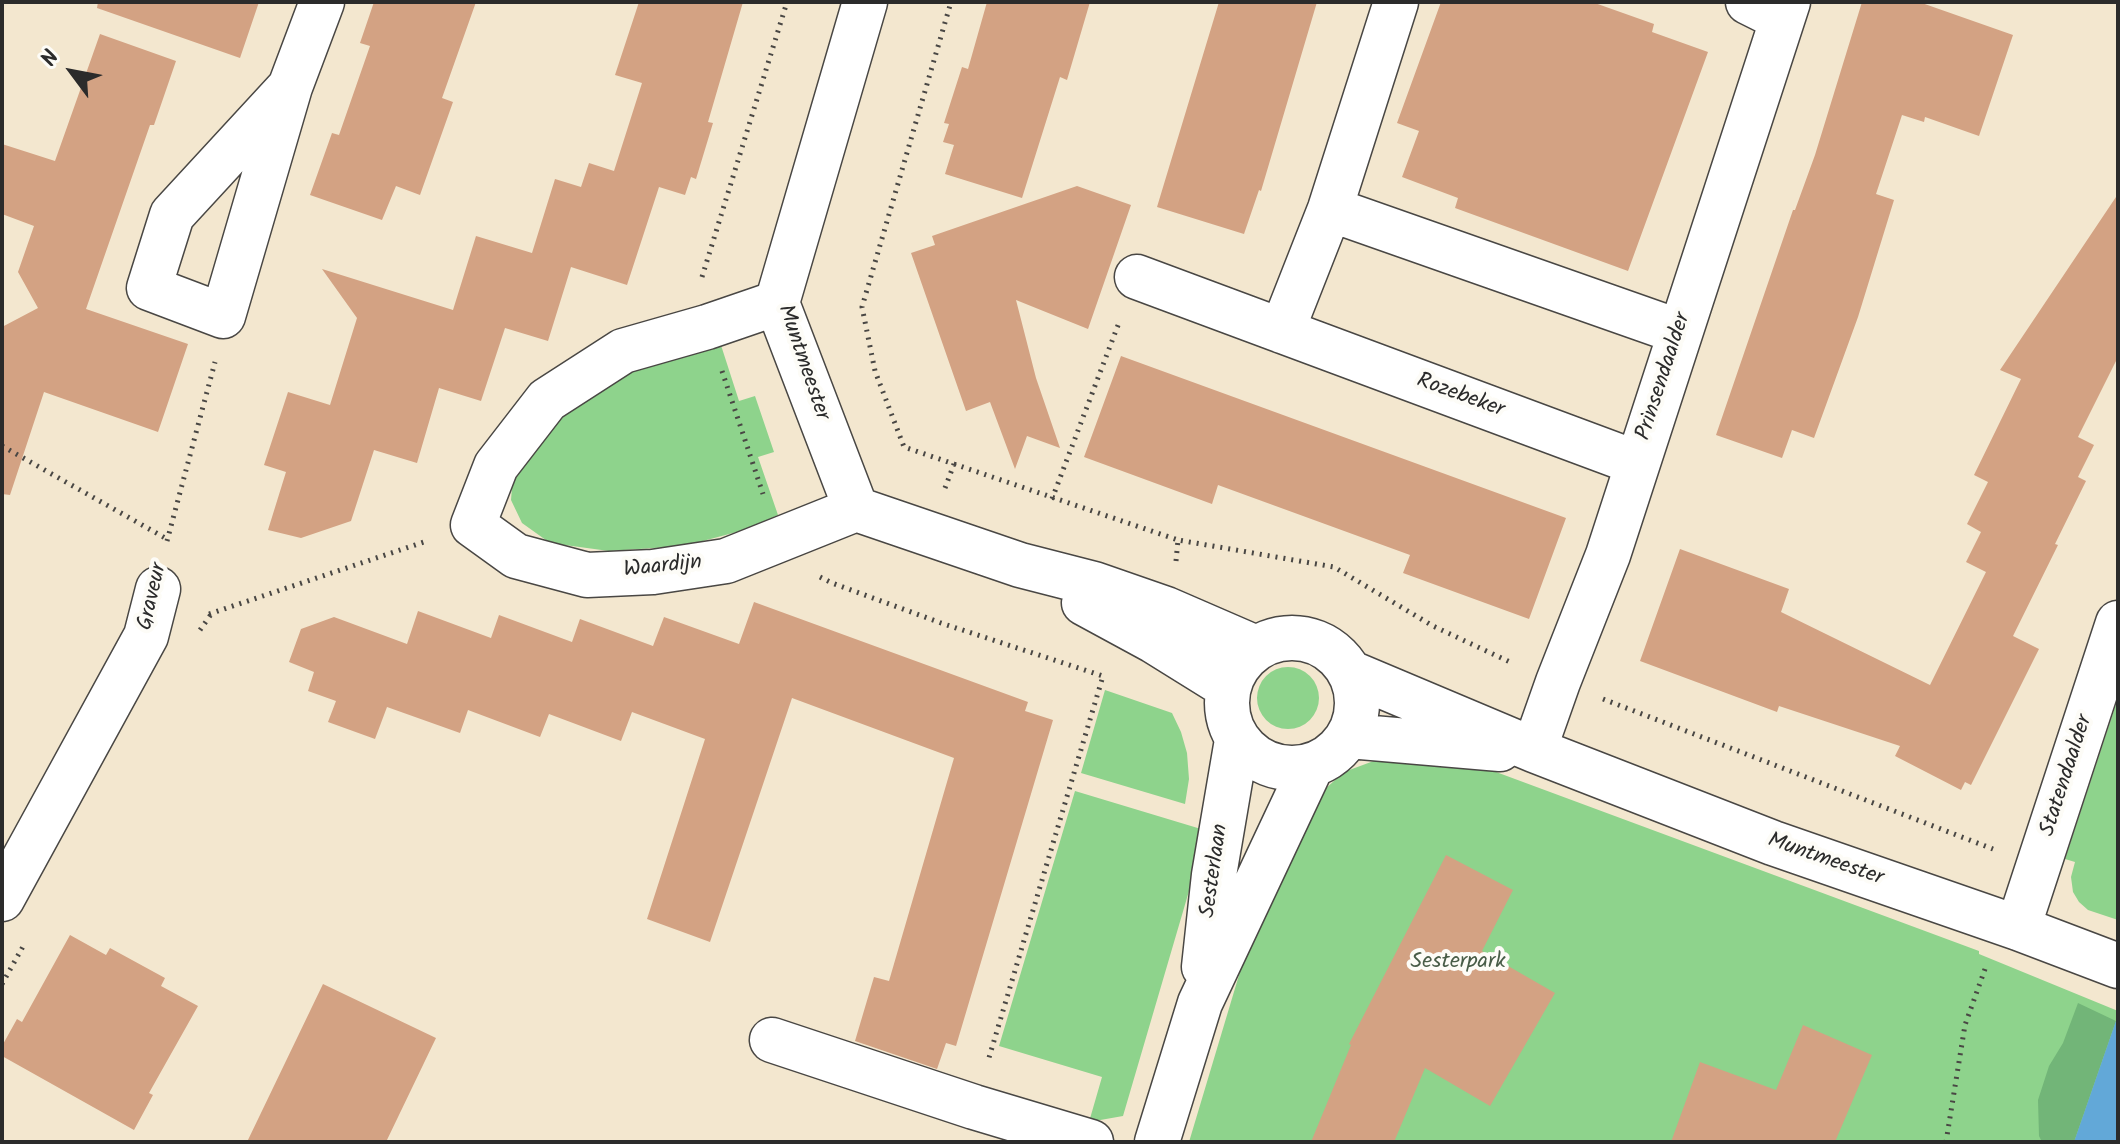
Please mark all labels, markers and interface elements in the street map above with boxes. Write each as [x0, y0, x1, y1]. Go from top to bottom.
north arrow [32, 32, 112, 112]
text: N [33, 44, 70, 74]
street label: Muntmeester [770, 302, 834, 424]
street label: Prinsendaalder [1632, 310, 1698, 444]
street label: Rozebeker [1413, 369, 1507, 425]
street label: Waardijn [623, 551, 703, 585]
street label: Graveur [133, 561, 175, 633]
street label: Statendaalder [2036, 712, 2100, 840]
street label: Sesterlaan [1196, 822, 1236, 920]
street label: Muntmeester [1764, 829, 1886, 893]
park label: Sesterpark [1410, 950, 1506, 976]

